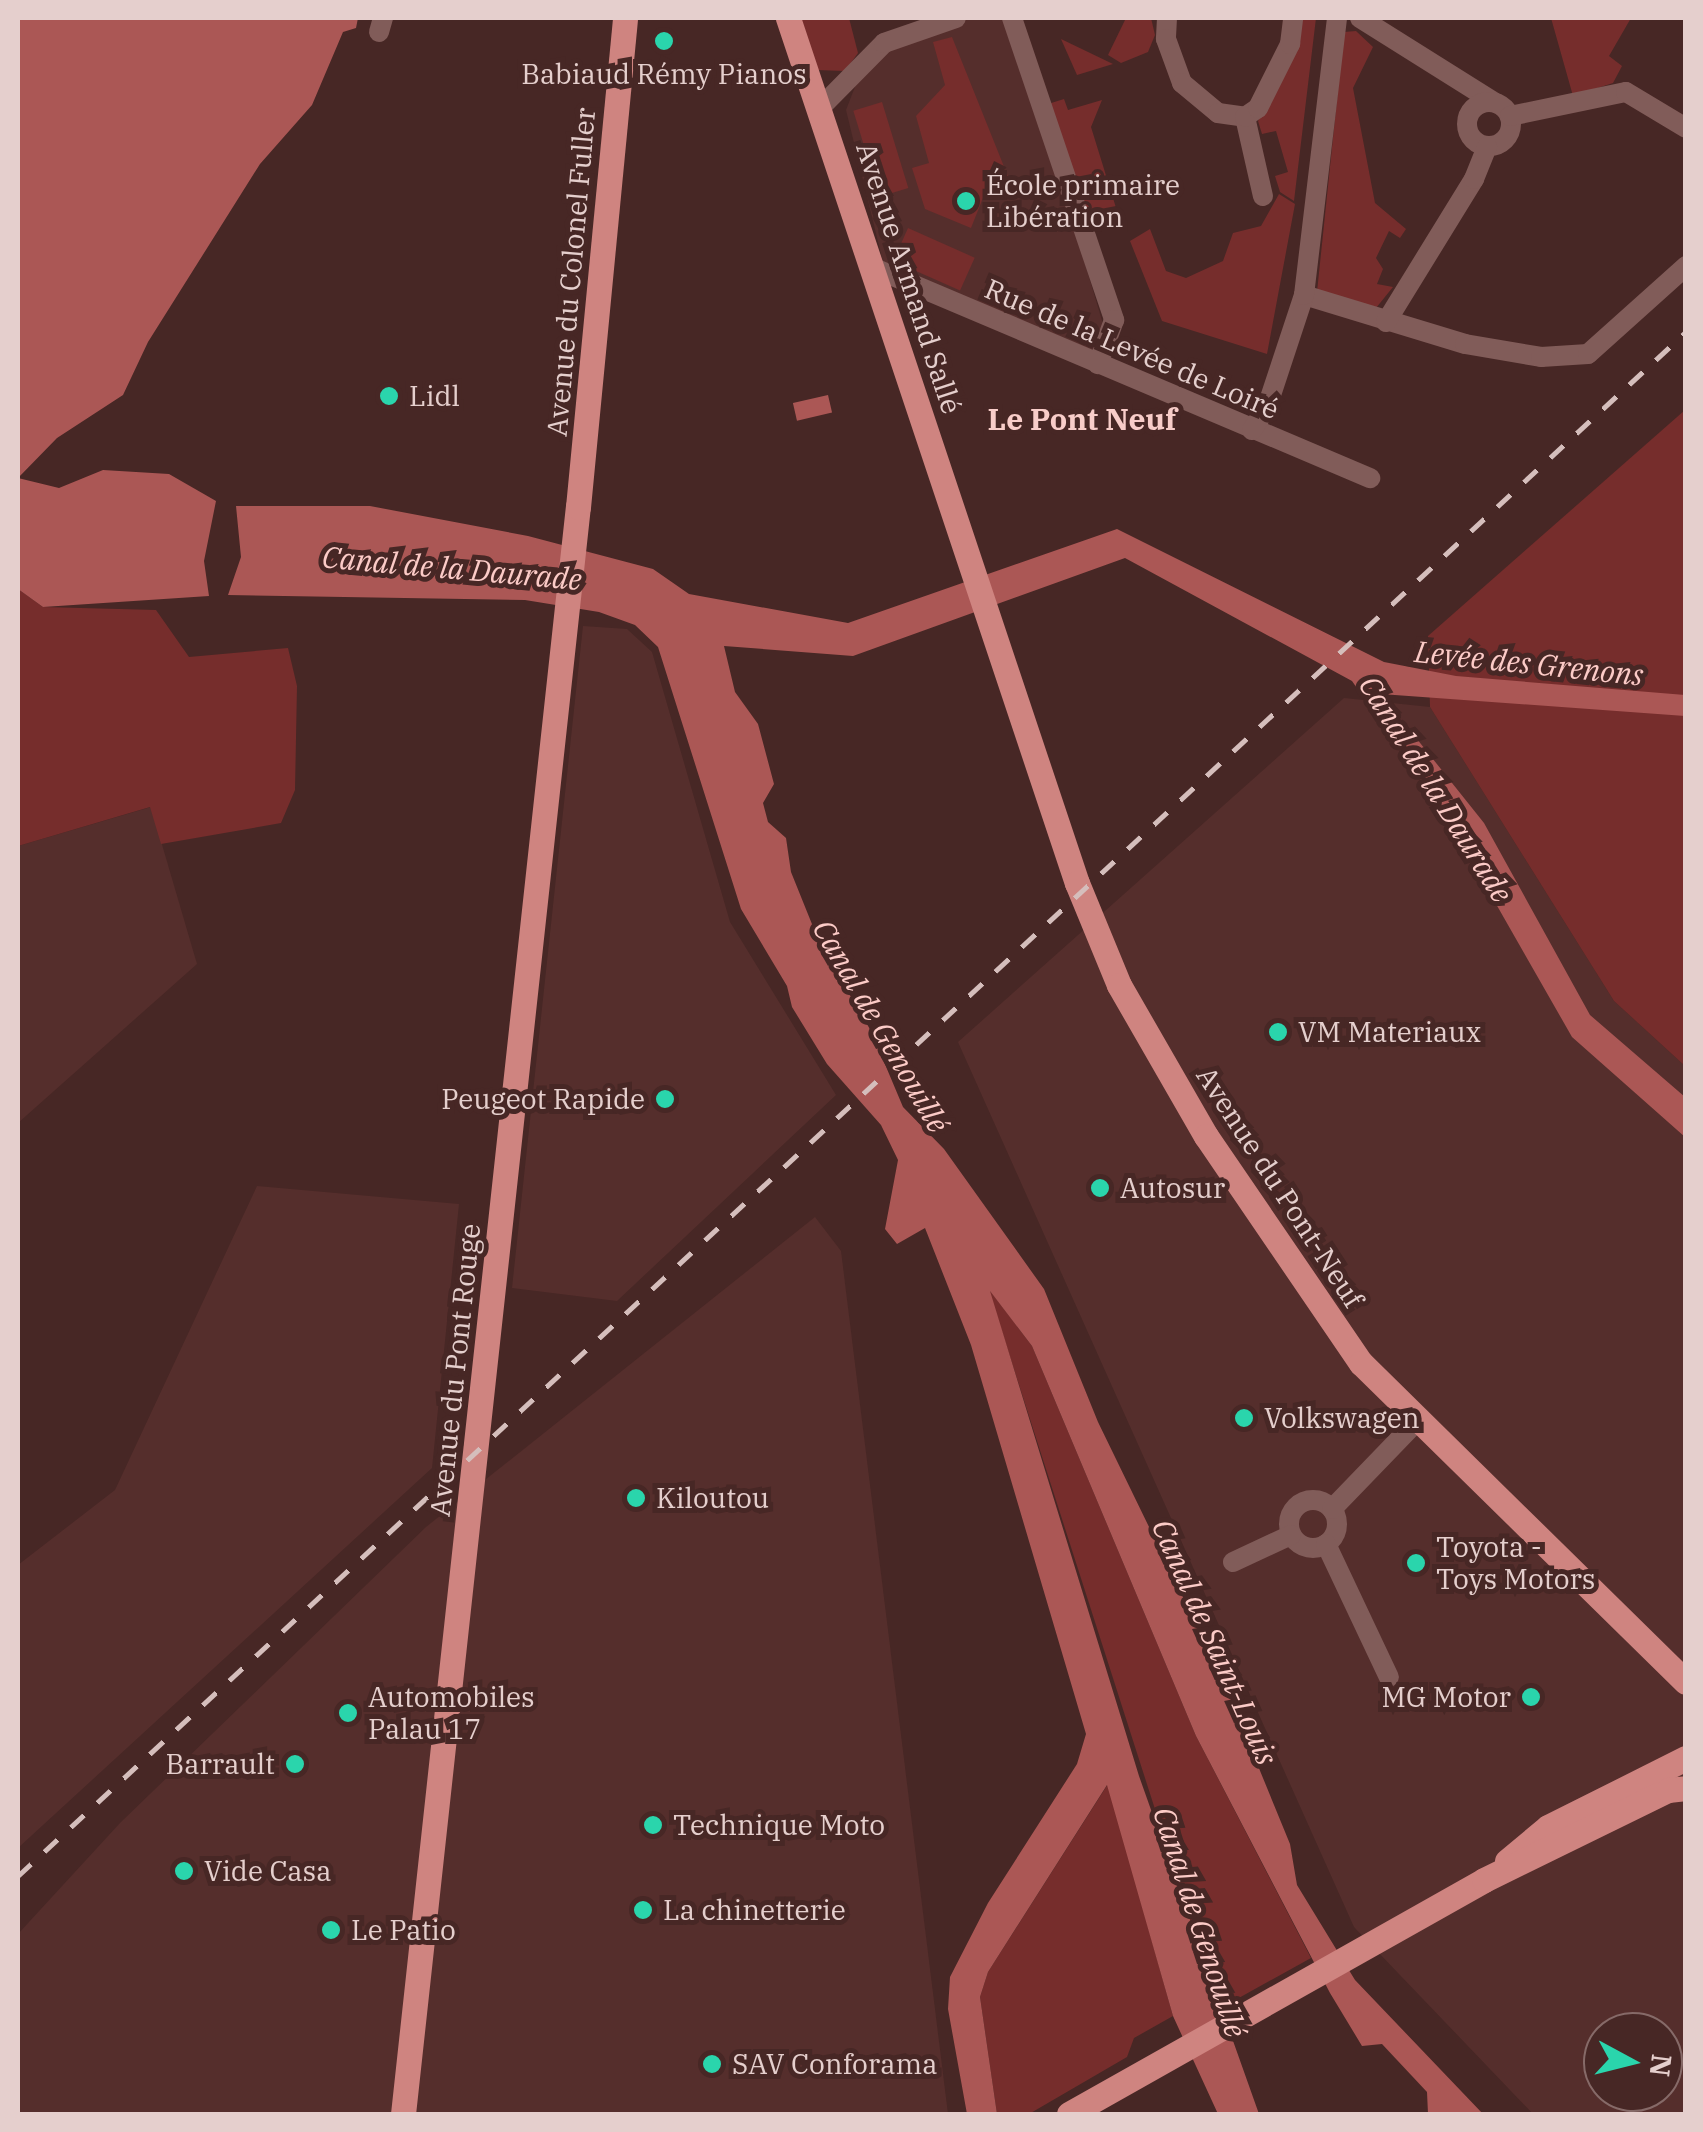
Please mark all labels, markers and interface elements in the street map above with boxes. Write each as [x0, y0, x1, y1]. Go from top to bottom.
marker: Babiaud Rémy Pianos [653, 30, 675, 52]
place label: Babiaud Rémy Pianos [521, 57, 807, 91]
street label: Avenue du Colonel Fuller [540, 106, 602, 438]
street label: Avenue Armand Sallé [849, 138, 969, 418]
place label: École primaire Libération [986, 168, 1180, 234]
marker: École primaire Libération [955, 190, 977, 212]
street label: Rue de la Levée de Loiré [980, 272, 1284, 426]
place label: Lidl [409, 379, 460, 413]
marker: Lidl [378, 385, 400, 407]
district label: Le Pont Neuf [988, 401, 1176, 437]
water label: Canal de la Daurade [321, 539, 583, 597]
water label: Levée des Grenons [1413, 633, 1645, 693]
water label: Canal de la Daurade [1352, 669, 1520, 909]
water label: Canal de Genouillé [805, 913, 957, 1139]
place label: VM Materiaux [1298, 1015, 1481, 1049]
marker: VM Materiaux [1267, 1021, 1289, 1043]
street label: Avenue du Pont-Neuf [1190, 1060, 1370, 1314]
place label: Peugeot Rapide [441, 1082, 645, 1116]
marker: Peugeot Rapide [654, 1088, 676, 1110]
place label: Autosur [1120, 1171, 1225, 1205]
marker: Autosur [1089, 1177, 1111, 1199]
street label: Avenue du Pont Rouge [423, 1222, 487, 1518]
place label: Volkswagen [1264, 1401, 1420, 1435]
marker: Volkswagen [1233, 1407, 1255, 1429]
place label: Kiloutou [656, 1481, 769, 1515]
marker: Kiloutou [625, 1487, 647, 1509]
water label: Canal de Saint-Louis [1145, 1514, 1285, 1770]
place label: Toyota - Toys Motors [1436, 1530, 1595, 1596]
marker: Toyota - Toys Motors [1405, 1552, 1427, 1574]
place label: Automobiles Palau 17 [368, 1680, 535, 1746]
place label: MG Motor [1382, 1680, 1511, 1714]
marker: MG Motor [1520, 1686, 1542, 1708]
marker: Automobiles Palau 17 [337, 1702, 359, 1724]
place label: Barrault [165, 1747, 275, 1781]
marker: Barrault [284, 1753, 306, 1775]
water label: Canal de Genouillé [1146, 1802, 1254, 2042]
place label: Technique Moto [673, 1808, 885, 1842]
marker: Technique Moto [642, 1814, 664, 1836]
place label: Vide Casa [204, 1854, 332, 1888]
marker: Vide Casa [173, 1860, 195, 1882]
place label: La chinetterie [663, 1893, 846, 1927]
marker: La chinetterie [632, 1899, 654, 1921]
place label: Le Patio [351, 1913, 456, 1947]
marker: Le Patio [320, 1919, 342, 1941]
north arrow [1583, 2012, 1683, 2112]
place label: SAV Conforama [732, 2047, 938, 2081]
text: N [1642, 2052, 1681, 2079]
marker: SAV Conforama [701, 2053, 723, 2075]

